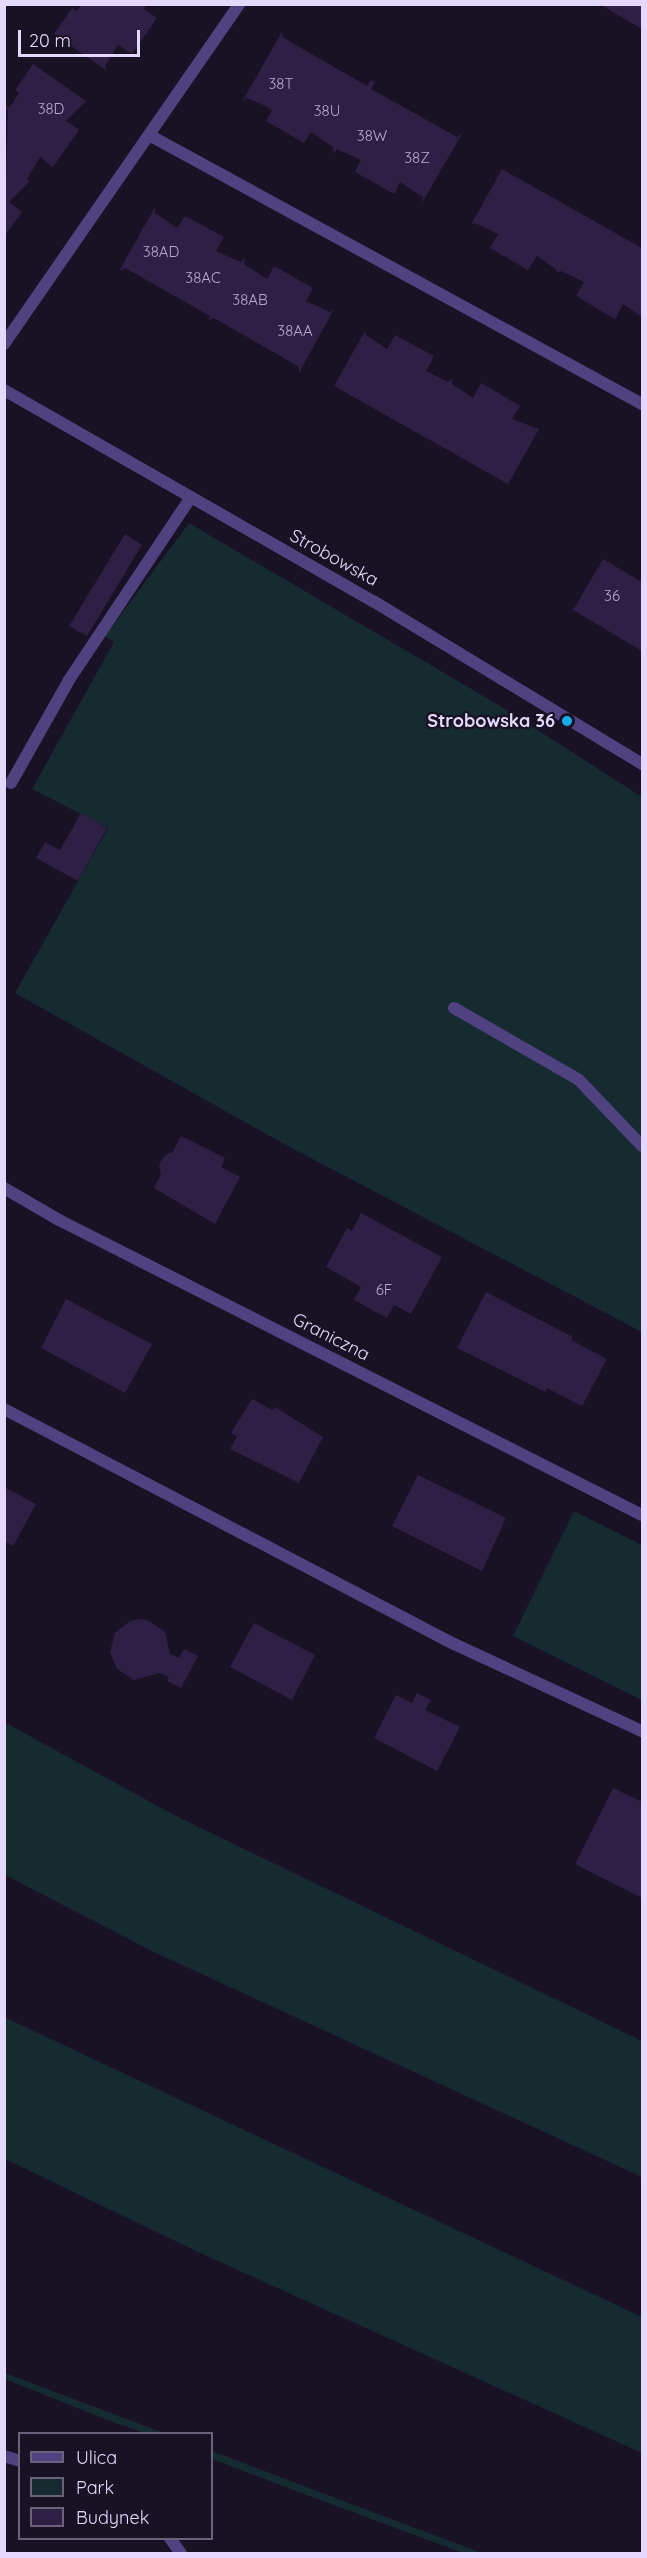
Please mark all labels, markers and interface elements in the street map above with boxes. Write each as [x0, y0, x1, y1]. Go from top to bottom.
scale bar [21, 18, 142, 56]
text: 20 m [29, 29, 71, 52]
house number: 38T [268, 75, 294, 93]
house number: 38D [38, 100, 64, 118]
house number: 38U [314, 102, 340, 120]
house number: 38W [357, 127, 387, 145]
house number: 38Z [404, 149, 430, 167]
house number: 38AD [143, 243, 179, 261]
house number: 38AC [185, 269, 221, 287]
house number: 38AB [232, 291, 268, 309]
house number: 38AA [277, 322, 313, 340]
street label: Strobowska [286, 525, 382, 591]
house number: 36 [604, 587, 620, 605]
place label: Strobowska 36 [427, 710, 555, 732]
marker: Strobowska 36 [560, 714, 574, 728]
house number: 6F [376, 1281, 392, 1299]
street label: Graniczna [289, 1308, 373, 1366]
legend [18, 2432, 213, 2540]
text: Ulica [76, 2446, 117, 2469]
text: Park [76, 2476, 114, 2499]
text: Budynek [76, 2506, 149, 2529]

